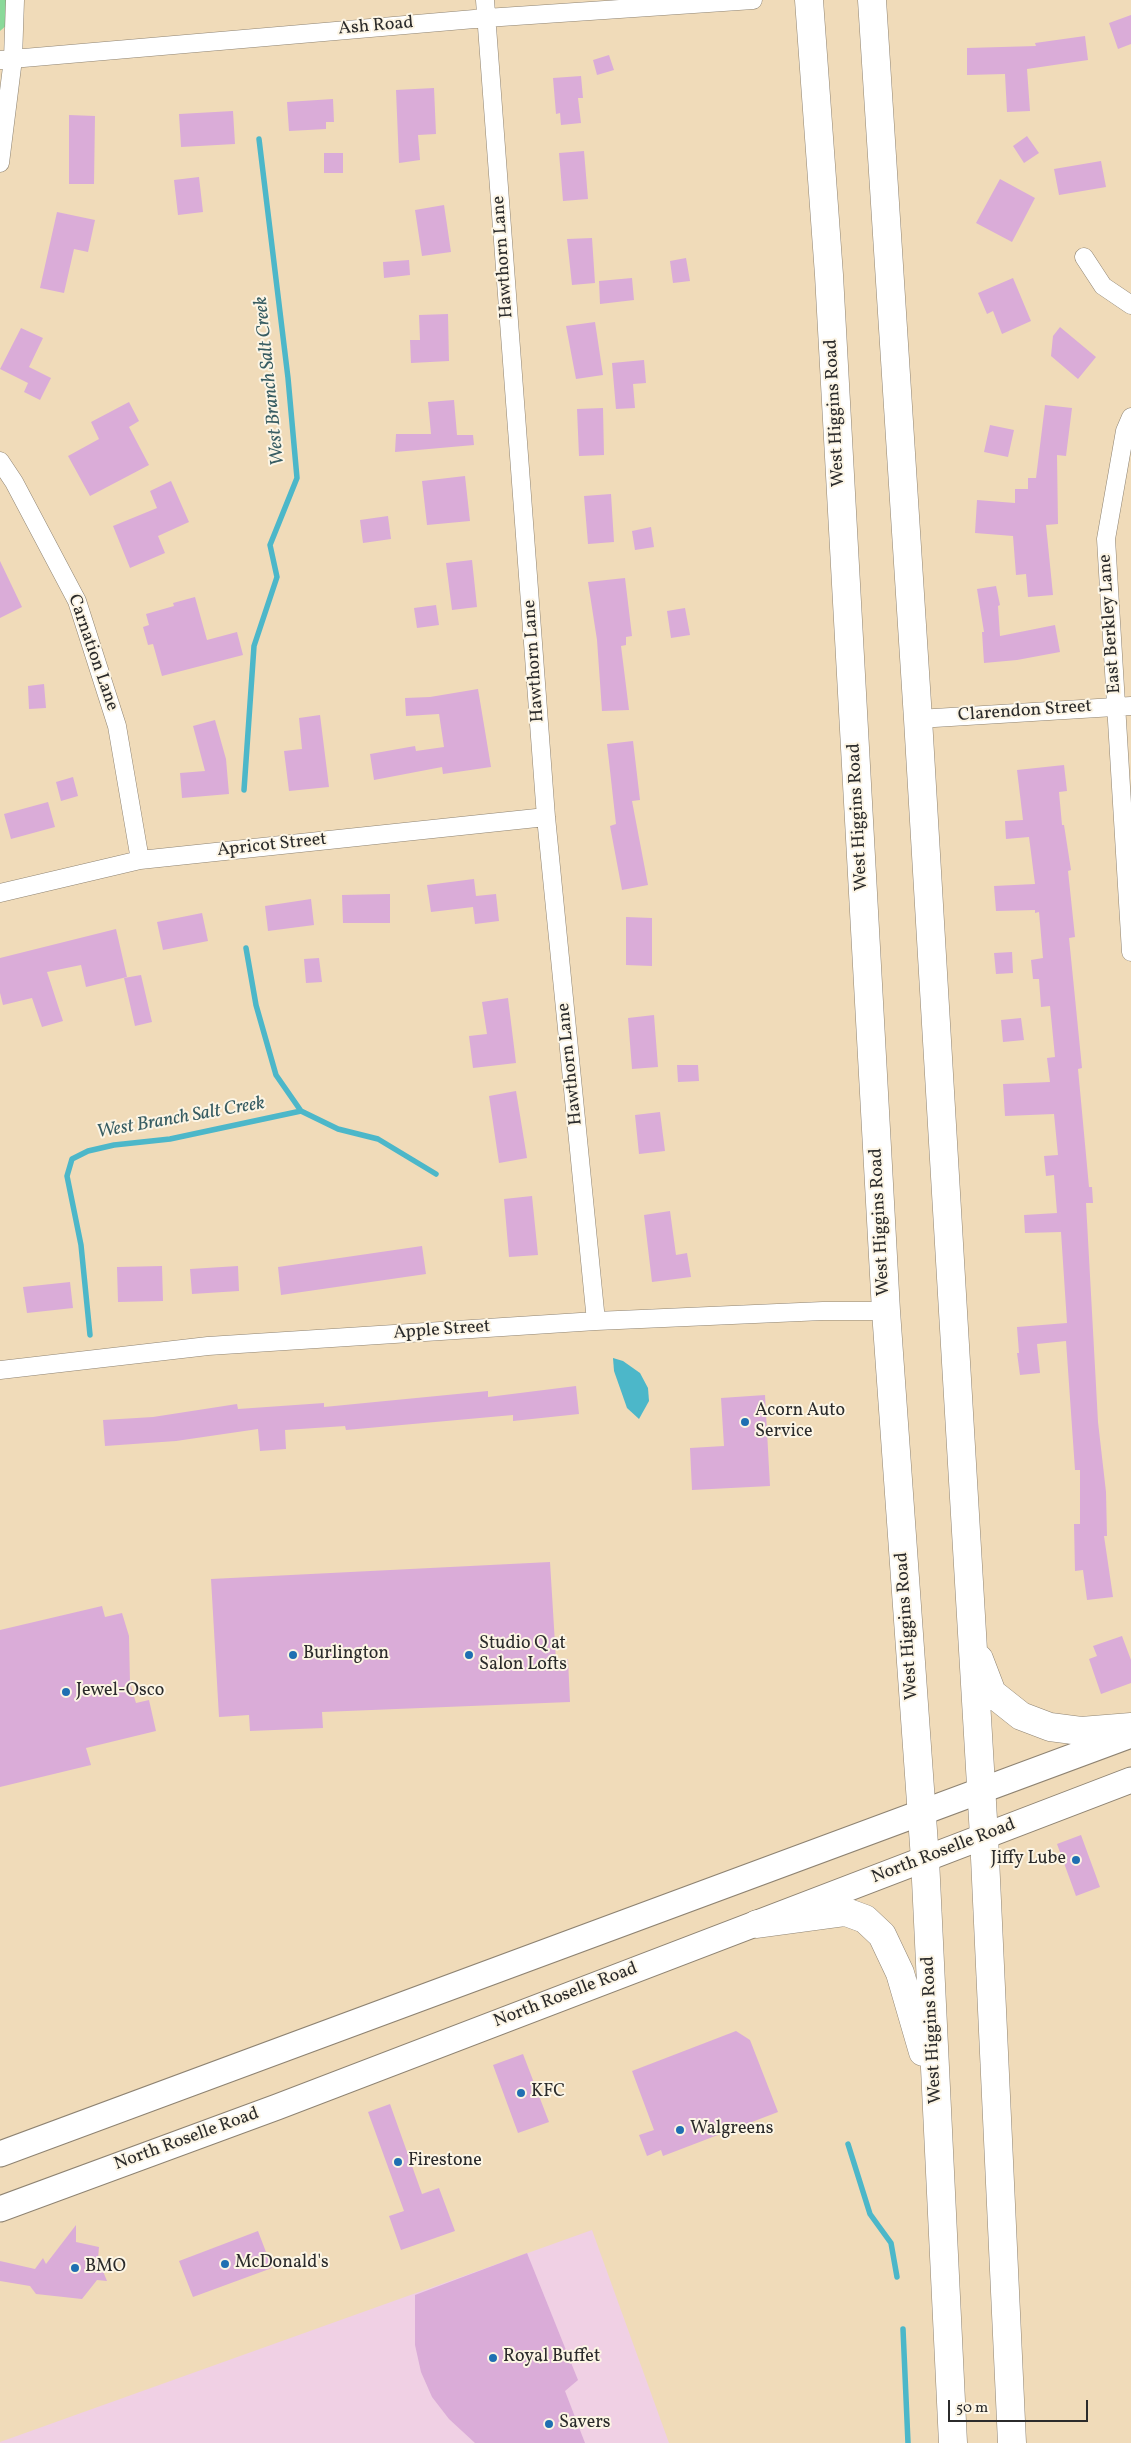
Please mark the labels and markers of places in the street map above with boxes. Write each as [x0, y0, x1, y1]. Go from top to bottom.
place label: Acorn Auto Service [755, 1401, 845, 1444]
marker: Acorn Auto Service [739, 1416, 751, 1428]
place label: Studio Q at Salon Lofts [479, 1634, 567, 1676]
place label: Burlington [303, 1644, 389, 1666]
marker: Burlington [287, 1649, 299, 1661]
marker: Studio Q at Salon Lofts [463, 1649, 475, 1661]
place label: Jewel-Osco [76, 1681, 164, 1703]
marker: Jewel-Osco [60, 1686, 72, 1698]
place label: Jiffy Lube [991, 1849, 1066, 1871]
marker: Jiffy Lube [1070, 1854, 1082, 1866]
place label: KFC [531, 2082, 565, 2104]
marker: KFC [515, 2087, 527, 2099]
place label: Walgreens [690, 2119, 773, 2141]
marker: Walgreens [674, 2124, 686, 2136]
place label: Firestone [408, 2151, 482, 2173]
marker: Firestone [392, 2156, 404, 2168]
place label: McDonald's [235, 2253, 329, 2275]
place label: BMO [85, 2257, 126, 2279]
marker: McDonald's [219, 2258, 231, 2270]
marker: BMO [69, 2262, 81, 2274]
place label: Royal Buffet [503, 2347, 600, 2369]
marker: Royal Buffet [487, 2352, 499, 2364]
place label: Savers [559, 2413, 610, 2435]
marker: Savers [543, 2418, 555, 2430]

